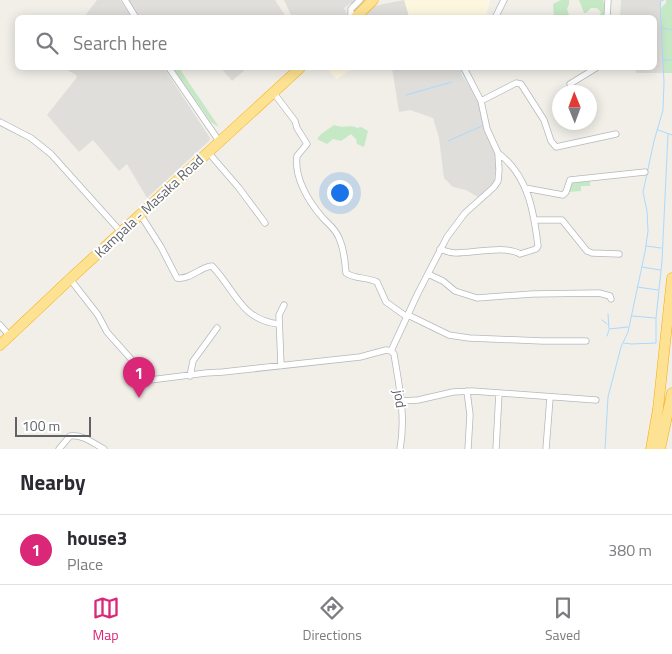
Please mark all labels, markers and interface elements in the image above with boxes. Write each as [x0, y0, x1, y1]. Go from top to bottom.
search box [15, 15, 657, 70]
text: Search here [73, 28, 167, 57]
icon: search [33, 29, 61, 57]
north arrow [552, 85, 597, 130]
street label: Kampala - Masaka Road [89, 149, 208, 262]
your location [327, 180, 353, 206]
pin: 1 [123, 357, 155, 398]
street label: jod [389, 387, 412, 409]
scale bar [15, 414, 91, 437]
text: 100 m [22, 415, 60, 436]
text: Nearby [20, 466, 85, 498]
text: house3 [67, 523, 127, 552]
text: 1 [32, 538, 40, 562]
text: 380 m [608, 538, 652, 562]
text: Place [67, 552, 103, 576]
tab: Map [92, 594, 120, 645]
tab: Directions [303, 594, 362, 645]
tab: Saved [545, 594, 581, 645]

